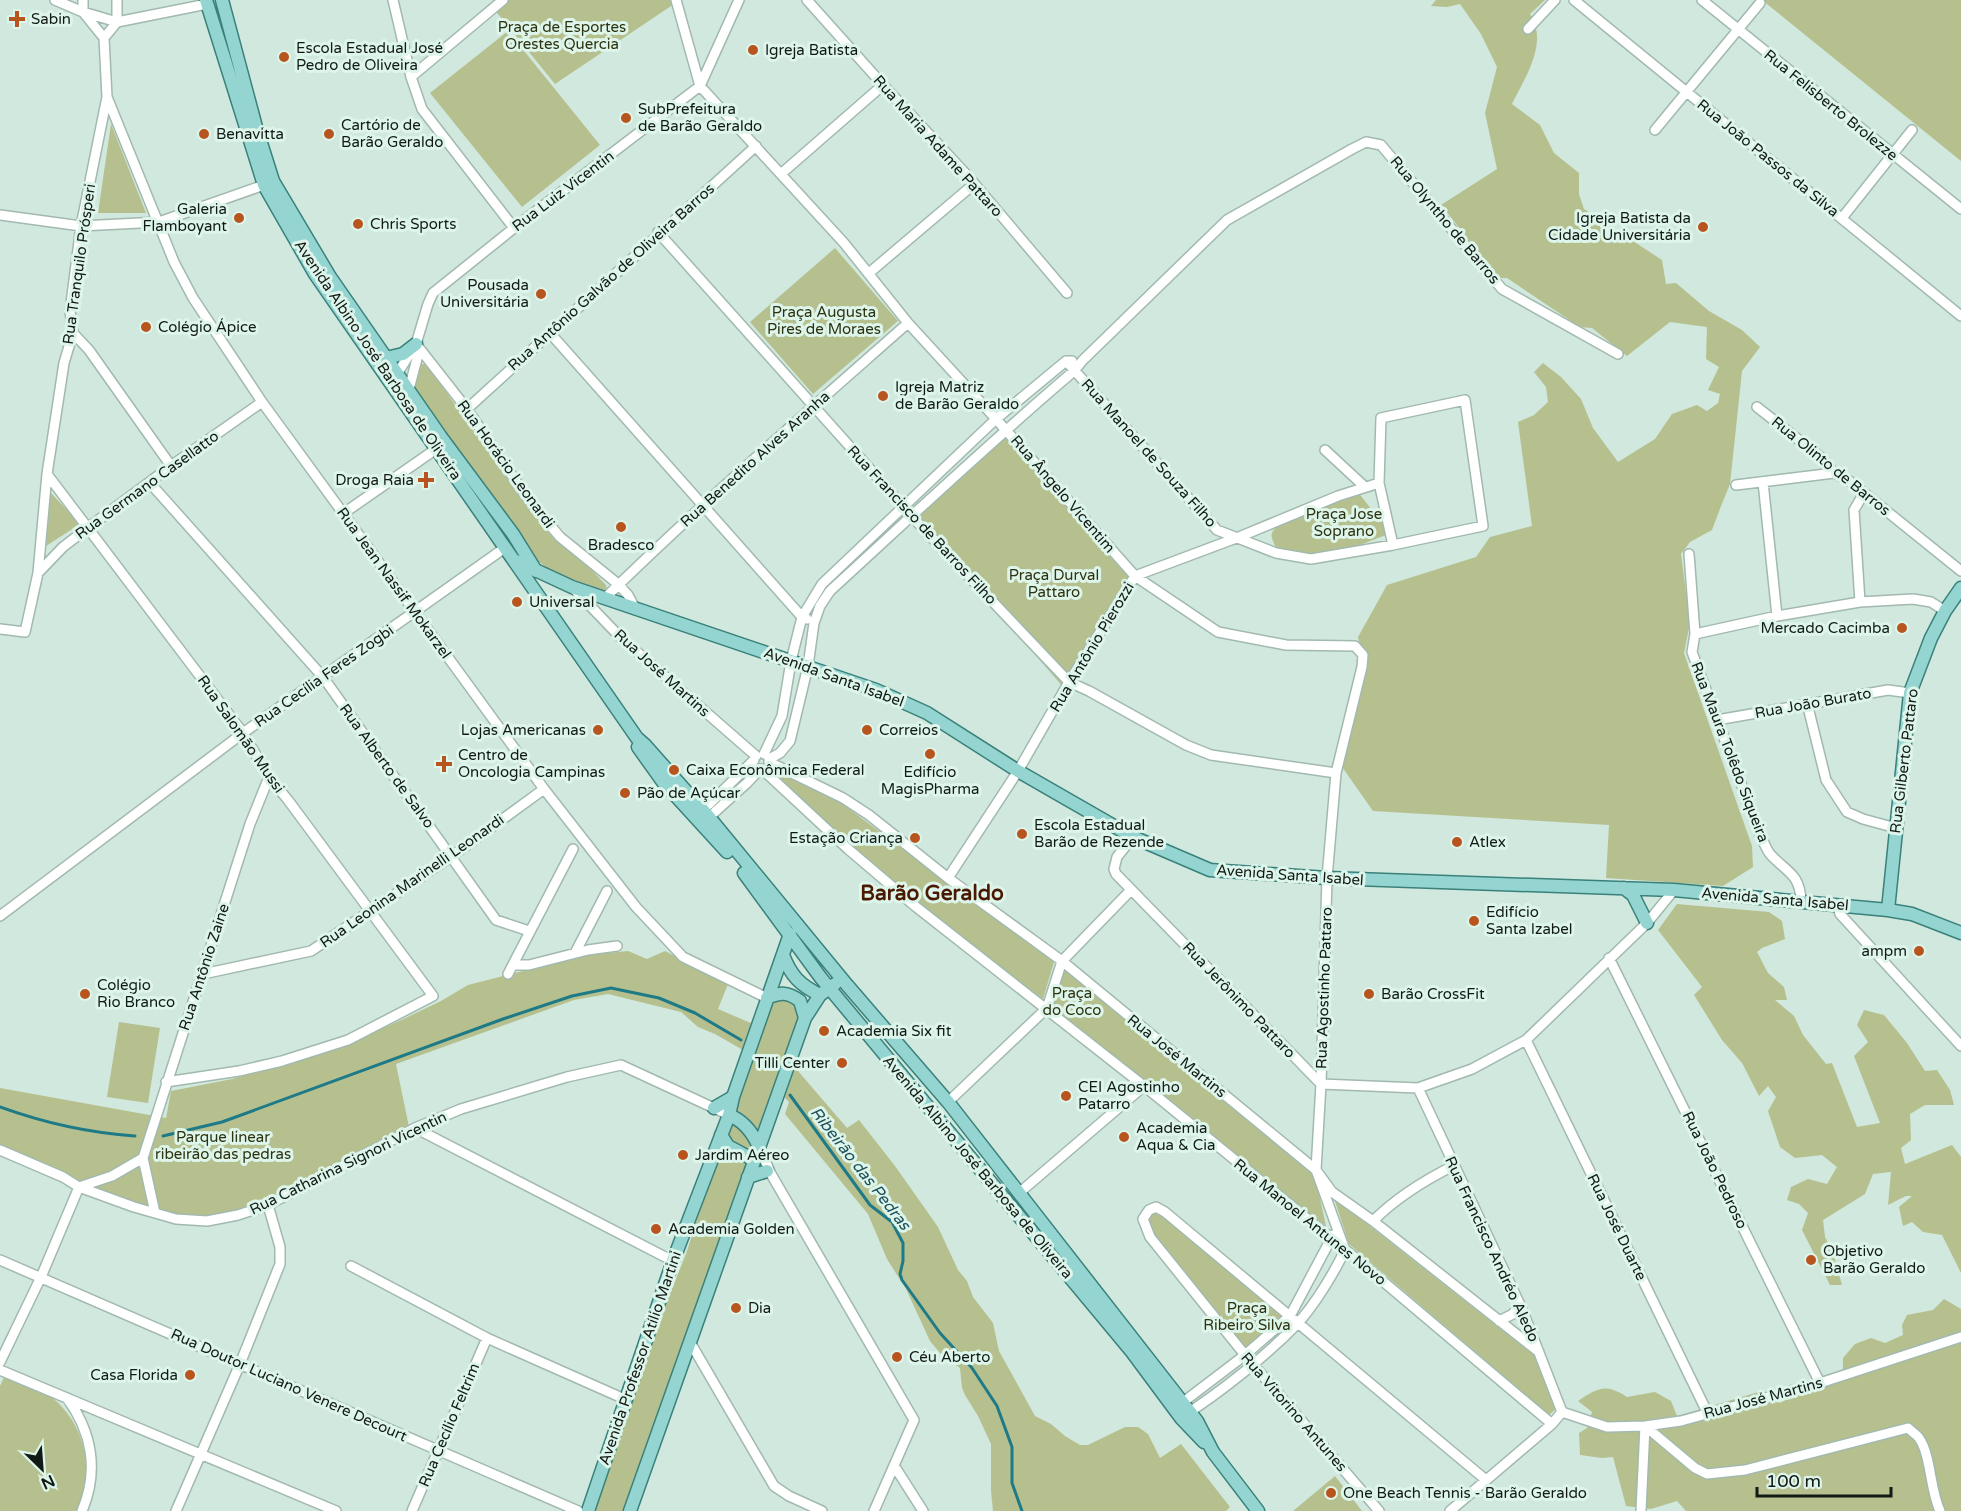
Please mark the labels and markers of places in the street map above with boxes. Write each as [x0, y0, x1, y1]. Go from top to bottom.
marker: Sabin [8, 10, 26, 28]
place label: Sabin [31, 10, 71, 28]
place label: Escola Estadual José Pedro de Oliveira [296, 39, 443, 74]
place label: Igreja Batista [765, 41, 858, 59]
marker: Igreja Batista [746, 43, 760, 57]
marker: Escola Estadual José Pedro de Oliveira [277, 50, 291, 64]
place label: SubPrefeitura de Barão Geraldo [638, 100, 762, 135]
marker: SubPrefeitura de Barão Geraldo [619, 111, 633, 125]
place label: Cartório de Barão Geraldo [341, 116, 443, 151]
place label: Benavitta [216, 125, 284, 143]
marker: Benavitta [197, 127, 211, 141]
marker: Cartório de Barão Geraldo [322, 127, 336, 141]
place label: Galeria Flamboyant [142, 200, 227, 235]
place label: Igreja Batista da Cidade Universitária [1548, 209, 1691, 244]
marker: Galeria Flamboyant [232, 211, 246, 225]
place label: Chris Sports [370, 215, 457, 233]
marker: Chris Sports [351, 217, 365, 231]
marker: Igreja Batista da Cidade Universitária [1696, 220, 1710, 234]
place label: Pousada Universitária [440, 276, 529, 311]
marker: Pousada Universitária [534, 287, 548, 301]
place label: Colégio Ápice [158, 318, 256, 336]
marker: Colégio Ápice [139, 320, 153, 334]
place label: Igreja Matriz de Barão Geraldo [895, 378, 1019, 413]
marker: Igreja Matriz de Barão Geraldo [876, 389, 890, 403]
place label: Droga Raia [335, 471, 414, 489]
marker: Droga Raia [419, 473, 433, 487]
marker: Bradesco [614, 520, 628, 534]
place label: Bradesco [588, 536, 654, 554]
place label: Universal [529, 593, 594, 611]
marker: Universal [510, 595, 524, 609]
place label: Mercado Cacimba [1761, 619, 1890, 637]
marker: Mercado Cacimba [1895, 621, 1909, 635]
place label: Lojas Americanas [461, 721, 586, 739]
place label: Correios [879, 721, 938, 739]
marker: Lojas Americanas [591, 723, 605, 737]
marker: Correios [860, 723, 874, 737]
place label: Centro de Oncologia Campinas [458, 746, 605, 781]
marker: Edifício MagisPharma [923, 747, 937, 761]
marker: Centro de Oncologia Campinas [435, 755, 453, 773]
place label: Caixa Econômica Federal [686, 761, 864, 779]
marker: Caixa Econômica Federal [667, 763, 681, 777]
place label: Edifício MagisPharma [881, 763, 979, 798]
place label: Pão de Açúcar [637, 784, 741, 802]
marker: Pão de Açúcar [618, 786, 632, 800]
place label: Escola Estadual Barão de Rezende [1034, 816, 1164, 851]
marker: Escola Estadual Barão de Rezende [1015, 827, 1029, 841]
place label: Estação Criança [789, 829, 903, 847]
marker: Estação Criança [908, 831, 922, 845]
place label: Atlex [1469, 833, 1506, 851]
marker: Atlex [1450, 835, 1464, 849]
place label: Edifício Santa Izabel [1486, 903, 1573, 938]
marker: Edifício Santa Izabel [1467, 914, 1481, 928]
place label: ampm [1862, 942, 1907, 960]
marker: ampm [1912, 944, 1926, 958]
place label: Colégio Rio Branco [97, 976, 175, 1011]
place label: Barão CrossFit [1381, 985, 1485, 1003]
marker: Colégio Rio Branco [78, 987, 92, 1001]
marker: Barão CrossFit [1362, 987, 1376, 1001]
place label: Academia Six fit [836, 1022, 952, 1040]
marker: Academia Six fit [817, 1024, 831, 1038]
place label: Tilli Center [755, 1054, 830, 1072]
marker: Tilli Center [835, 1056, 849, 1070]
place label: CEI Agostinho Patarro [1078, 1078, 1180, 1113]
marker: CEI Agostinho Patarro [1059, 1089, 1073, 1103]
place label: Academia Aqua & Cia [1136, 1119, 1215, 1154]
marker: Academia Aqua & Cia [1117, 1130, 1131, 1144]
place label: Jardim Aéreo [695, 1146, 789, 1164]
marker: Jardim Aéreo [676, 1148, 690, 1162]
place label: Academia Golden [668, 1220, 795, 1238]
marker: Academia Golden [649, 1222, 663, 1236]
place label: Objetivo Barão Geraldo [1823, 1242, 1925, 1277]
marker: Objetivo Barão Geraldo [1804, 1253, 1818, 1267]
place label: Dia [748, 1299, 771, 1317]
marker: Dia [729, 1301, 743, 1315]
place label: Céu Aberto [909, 1348, 990, 1366]
marker: Céu Aberto [890, 1350, 904, 1364]
place label: Casa Florida [90, 1366, 178, 1384]
marker: Casa Florida [183, 1368, 197, 1382]
place label: One Beach Tennis - Barão Geraldo [1343, 1484, 1587, 1502]
marker: One Beach Tennis - Barão Geraldo [1324, 1486, 1338, 1500]

